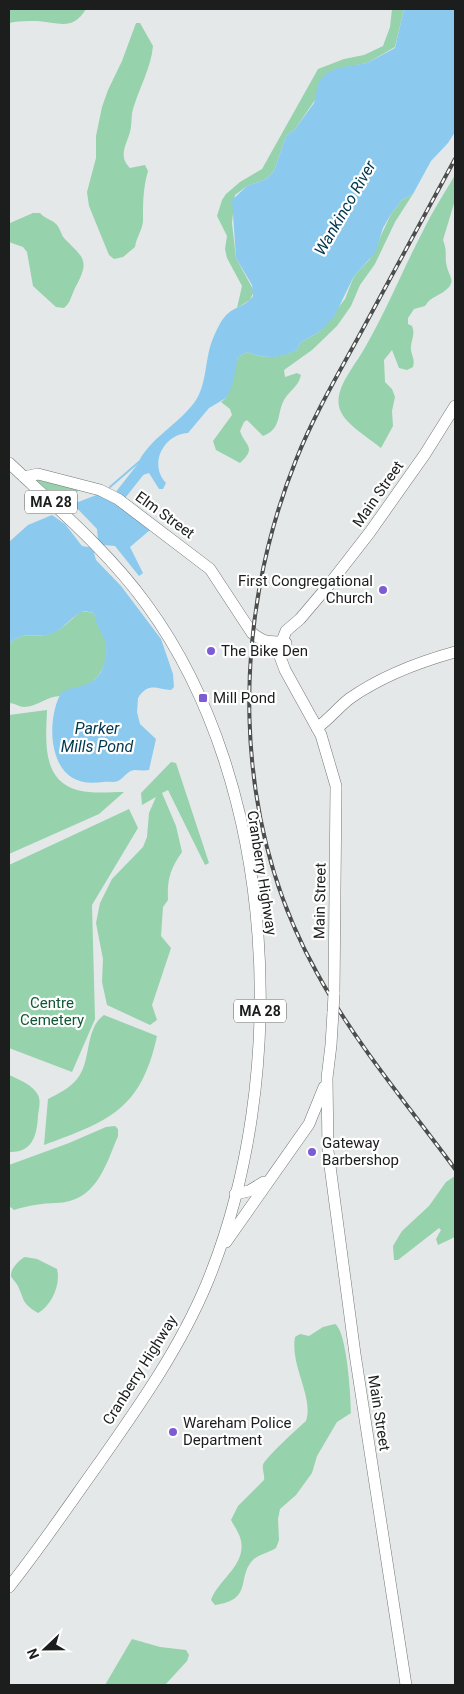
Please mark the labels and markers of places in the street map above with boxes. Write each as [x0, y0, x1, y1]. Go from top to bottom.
place label: First Congregational Church [238, 572, 373, 607]
marker: First Congregational Church [377, 584, 389, 596]
place label: The Bike Den [221, 642, 308, 660]
marker: The Bike Den [205, 645, 217, 657]
place label: Mill Pond [213, 689, 275, 707]
marker: Mill Pond [197, 692, 209, 704]
place label: Gateway Barbershop [322, 1134, 399, 1169]
marker: Gateway Barbershop [306, 1146, 318, 1158]
place label: Wareham Police Department [183, 1414, 291, 1449]
marker: Wareham Police Department [167, 1426, 179, 1438]

